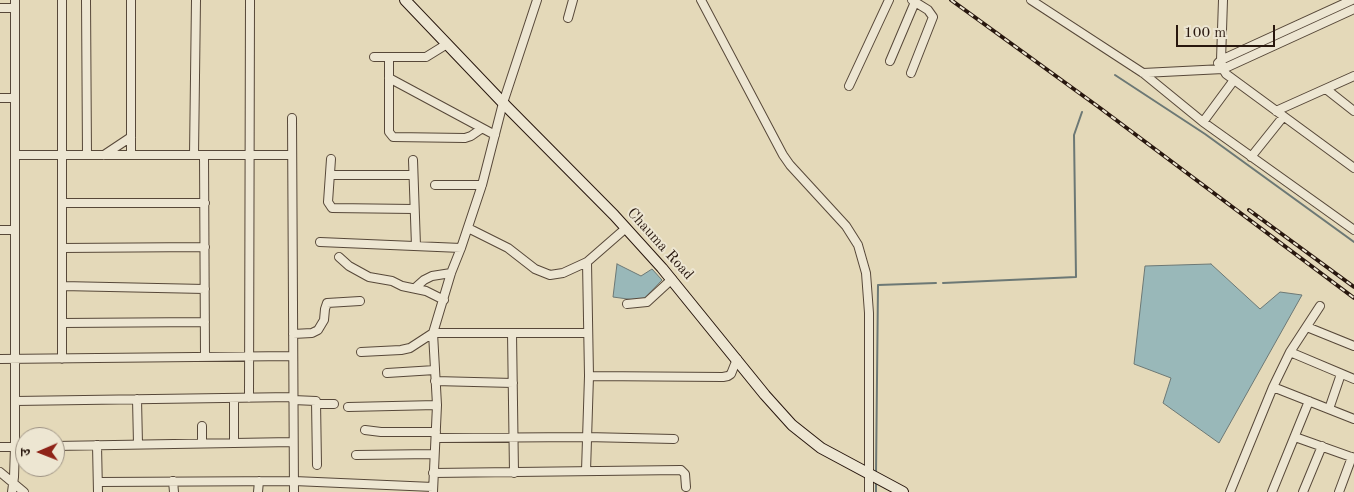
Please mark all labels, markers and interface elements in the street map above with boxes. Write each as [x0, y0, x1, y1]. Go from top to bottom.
scale bar [1179, 15, 1278, 47]
text: 100 m [1184, 26, 1226, 41]
street label: Chauma Road [623, 204, 697, 284]
north arrow [15, 427, 65, 477]
text: उ [19, 449, 33, 456]

